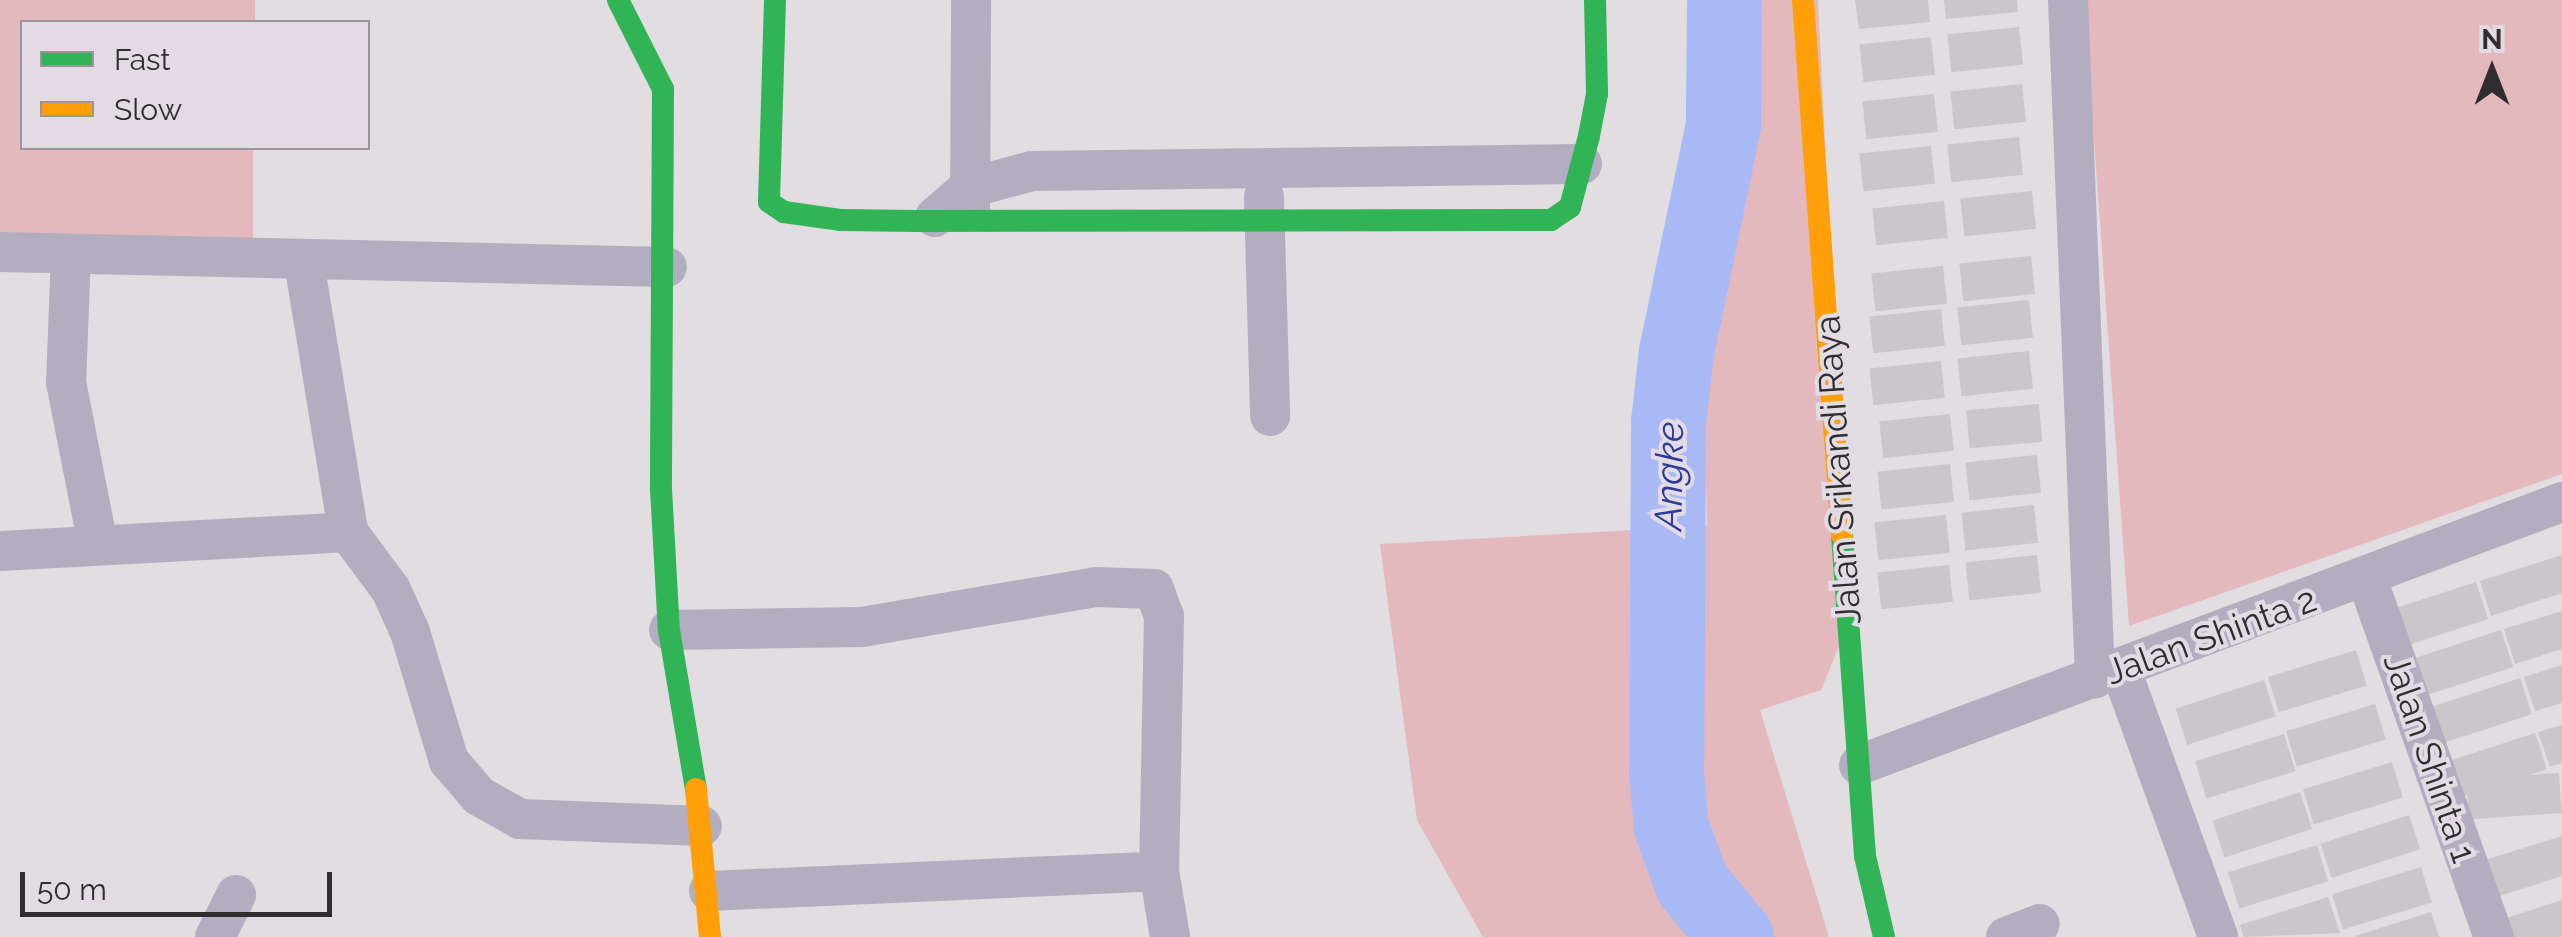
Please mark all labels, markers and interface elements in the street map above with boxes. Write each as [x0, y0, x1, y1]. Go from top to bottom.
legend [20, 20, 370, 150]
north arrow [2442, 20, 2542, 120]
text: N [2481, 23, 2503, 56]
text: Fast [114, 42, 171, 77]
text: Slow [114, 92, 182, 127]
street label: Jalan Srikandi Raya [1806, 314, 1870, 626]
water label: Angke [1645, 421, 1693, 531]
street label: Jalan Shinta 2 [2100, 578, 2322, 694]
street label: Jalan Shinta 1 [2375, 648, 2485, 868]
scale bar [25, 852, 338, 914]
text: 50 m [37, 872, 107, 907]

